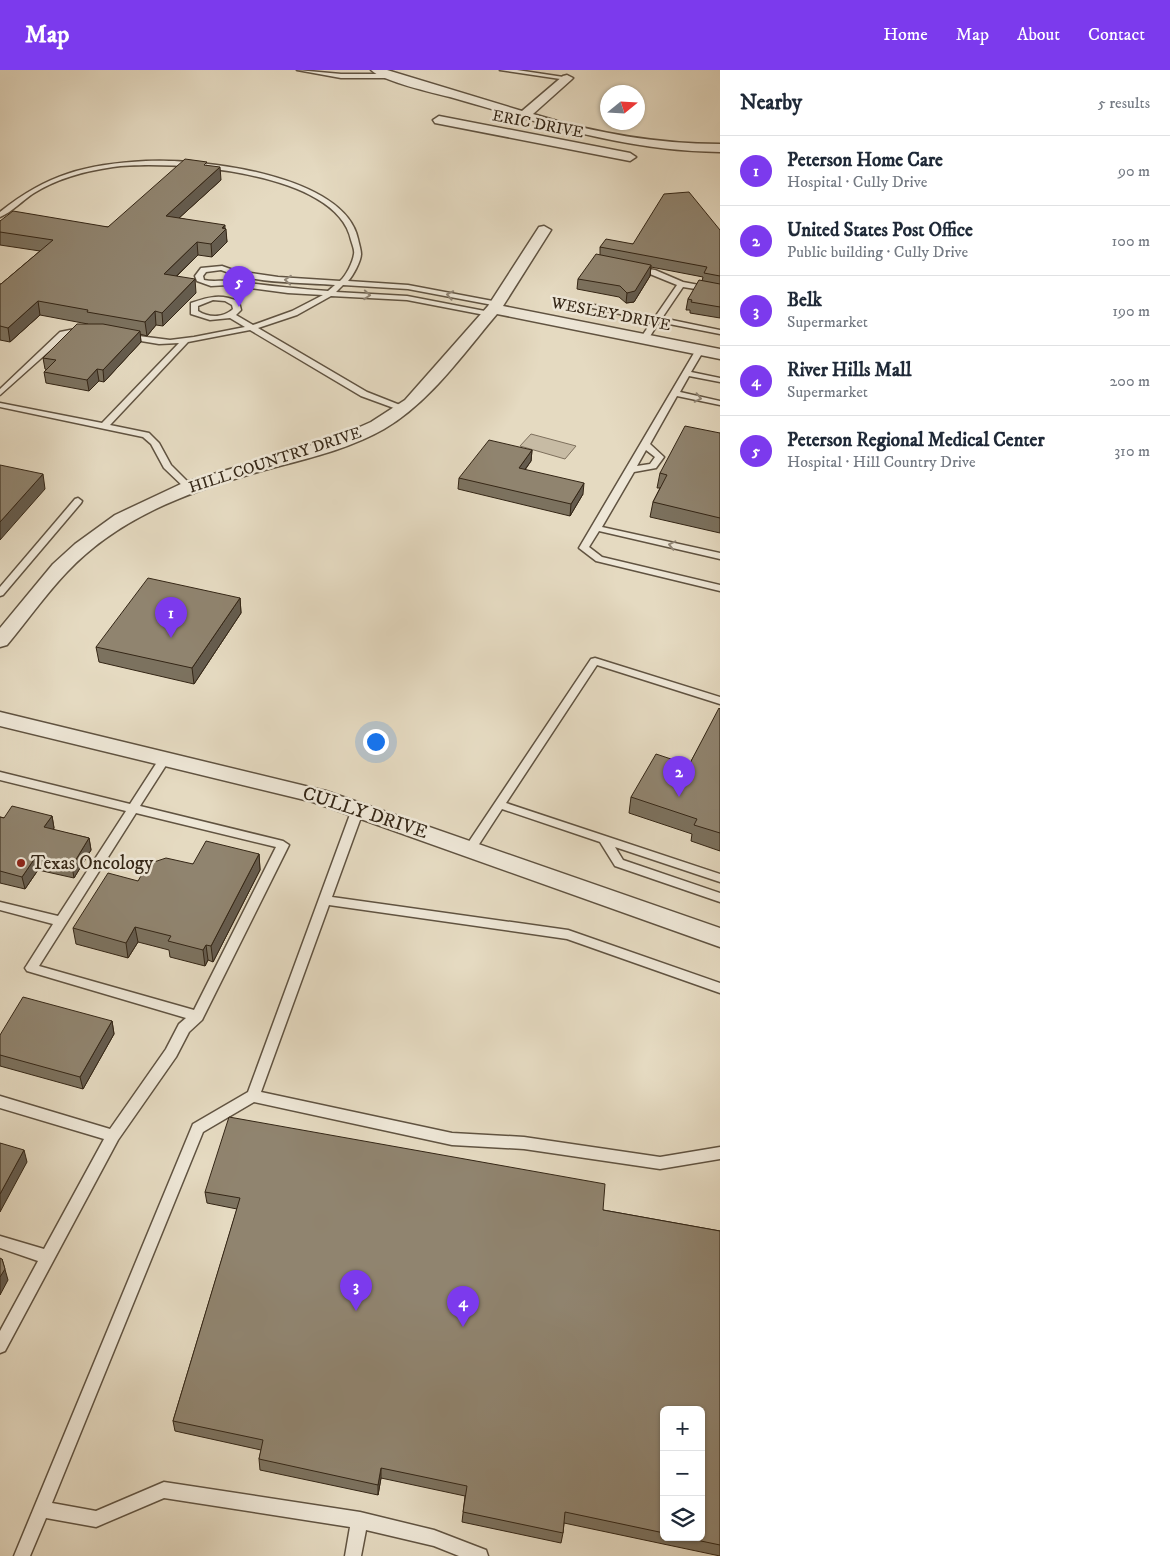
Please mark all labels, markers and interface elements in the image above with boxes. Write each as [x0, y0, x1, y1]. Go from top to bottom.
text: Map [25, 20, 69, 50]
text: Home [883, 24, 928, 46]
text: Map [956, 24, 989, 46]
text: About [1017, 24, 1060, 46]
text: Contact [1088, 24, 1145, 46]
north arrow [600, 85, 645, 130]
text: Nearby [740, 90, 802, 116]
text: 5 results [1098, 93, 1150, 113]
street label: ERIC DRIVE [490, 105, 586, 143]
text: Peterson Home Care [787, 149, 943, 172]
text: 1 [753, 161, 759, 181]
text: 90 m [1118, 161, 1150, 181]
text: Hospital · Cully Drive [787, 172, 927, 192]
text: United States Post Office [787, 219, 973, 242]
text: 2 [752, 231, 760, 251]
text: 100 m [1112, 231, 1150, 251]
text: Public building · Cully Drive [787, 242, 968, 262]
pin: 5 [223, 266, 255, 307]
one-way arrow [284, 275, 292, 286]
one-way arrow [364, 289, 372, 300]
text: Belk [787, 289, 822, 312]
one-way arrow [445, 290, 454, 300]
street label: WESLEY DRIVE [549, 292, 672, 335]
text: 3 [753, 301, 759, 321]
text: 190 m [1112, 301, 1150, 321]
text: Supermarket [787, 312, 868, 332]
text: River Hills Mall [787, 359, 911, 382]
text: 4 [751, 371, 761, 391]
text: 200 m [1109, 371, 1150, 391]
text: Supermarket [787, 382, 868, 402]
one-way arrow [694, 392, 703, 403]
street label: HILL COUNTRY DRIVE [186, 423, 364, 497]
text: Peterson Regional Medical Center [787, 429, 1045, 452]
text: 5 [752, 441, 760, 461]
text: 310 m [1114, 441, 1150, 461]
text: Hospital · Hill Country Drive [787, 452, 976, 472]
one-way arrow [668, 540, 677, 551]
pin: 1 [155, 597, 187, 638]
your location [363, 729, 389, 755]
pin: 2 [663, 756, 695, 797]
street label: CULLY DRIVE [300, 782, 430, 844]
place label: Texas Oncology [31, 852, 154, 875]
marker: Texas Oncology [15, 857, 27, 869]
pin: 3 [340, 1270, 372, 1311]
pin: 4 [447, 1286, 479, 1327]
map controls [660, 1406, 705, 1541]
button: + [660, 1406, 705, 1451]
button: − [660, 1451, 705, 1496]
button: layers [660, 1496, 705, 1541]

